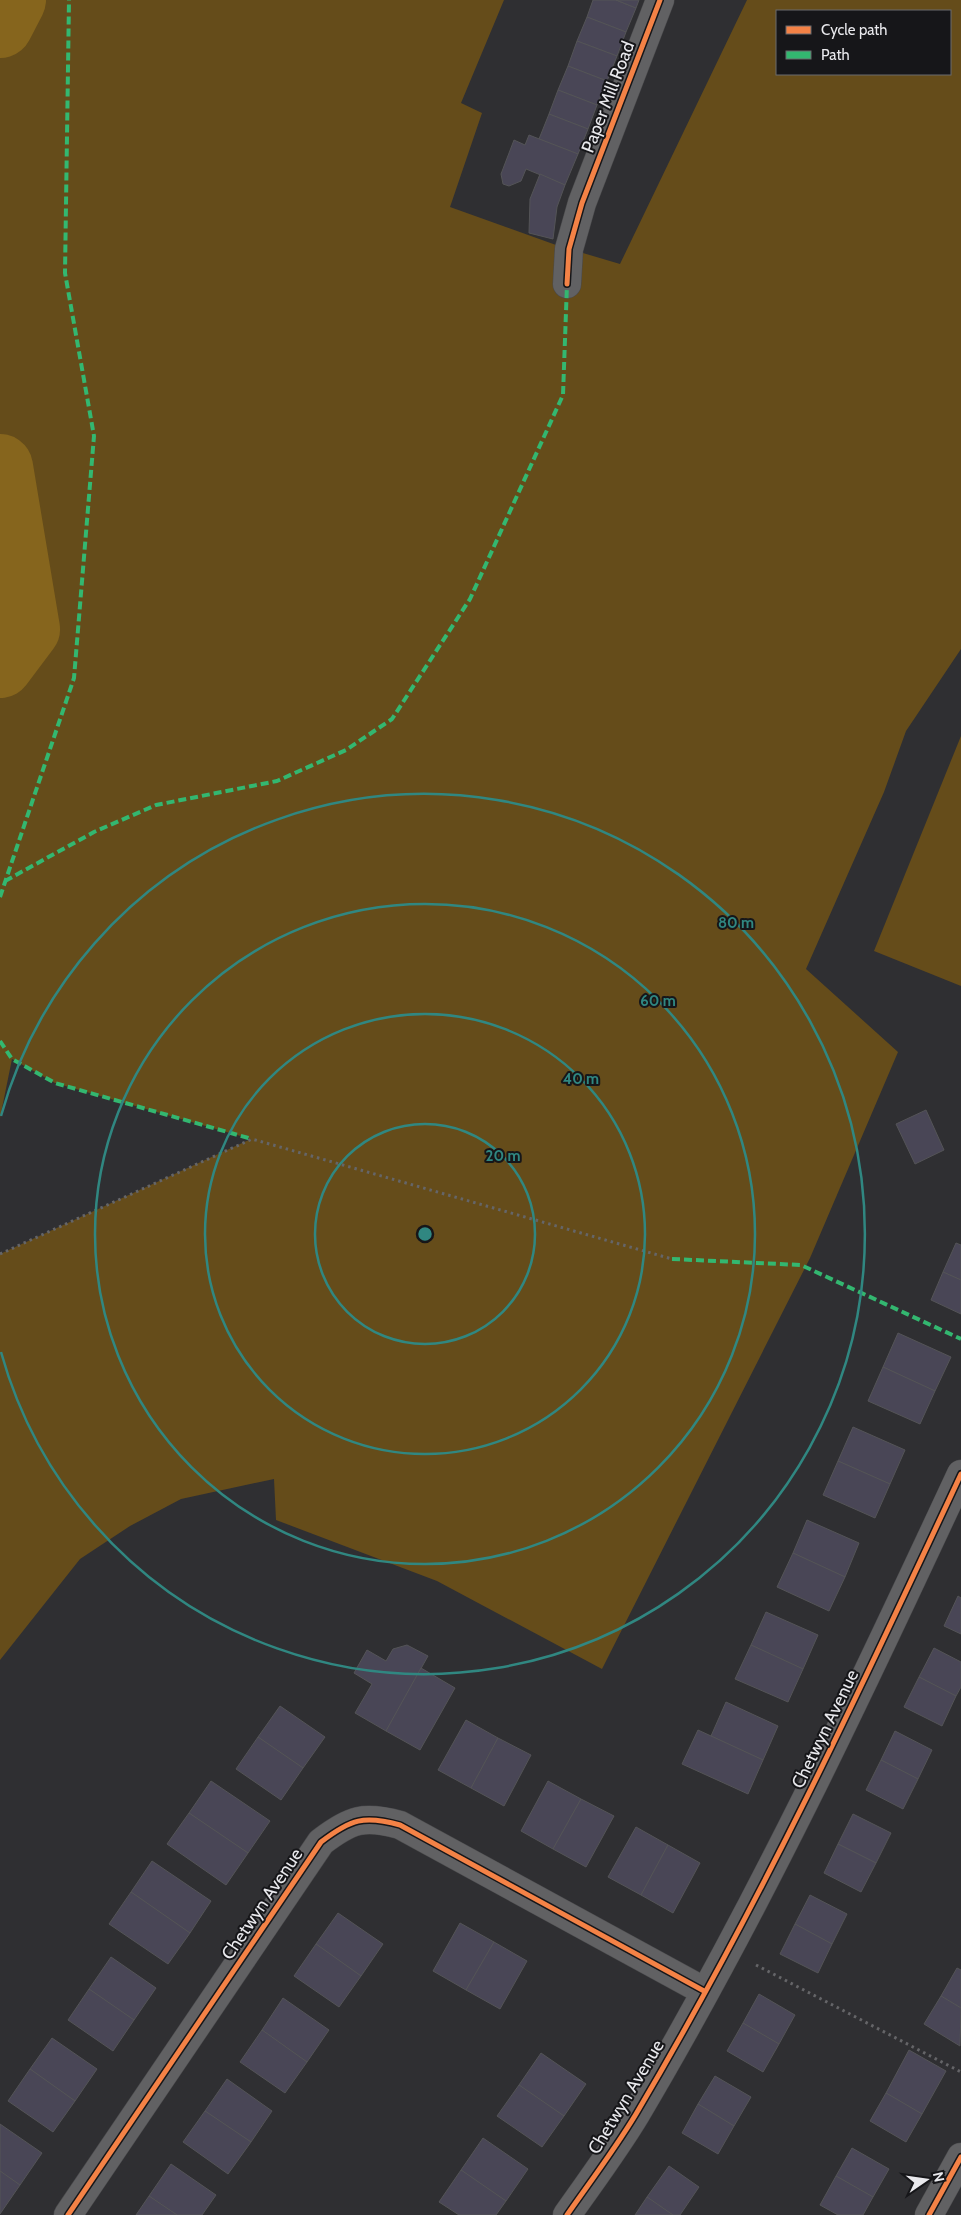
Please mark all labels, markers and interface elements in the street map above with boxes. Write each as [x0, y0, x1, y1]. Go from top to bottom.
legend [776, 10, 951, 75]
text: Cycle path [821, 21, 887, 39]
street label: Paper Mill Road [577, 38, 639, 156]
text: Path [821, 46, 850, 64]
text: 80 m [718, 914, 754, 932]
text: 60 m [640, 992, 676, 1010]
text: 40 m [563, 1070, 599, 1088]
text: 20 m [486, 1147, 520, 1165]
centre of rings [416, 1225, 434, 1243]
street label: Chetwyn Avenue [787, 1666, 863, 1792]
street label: Chetwyn Avenue [217, 1844, 307, 1964]
street label: Chetwyn Avenue [583, 2036, 669, 2158]
north arrow [901, 2155, 951, 2205]
text: N [929, 2170, 949, 2184]

